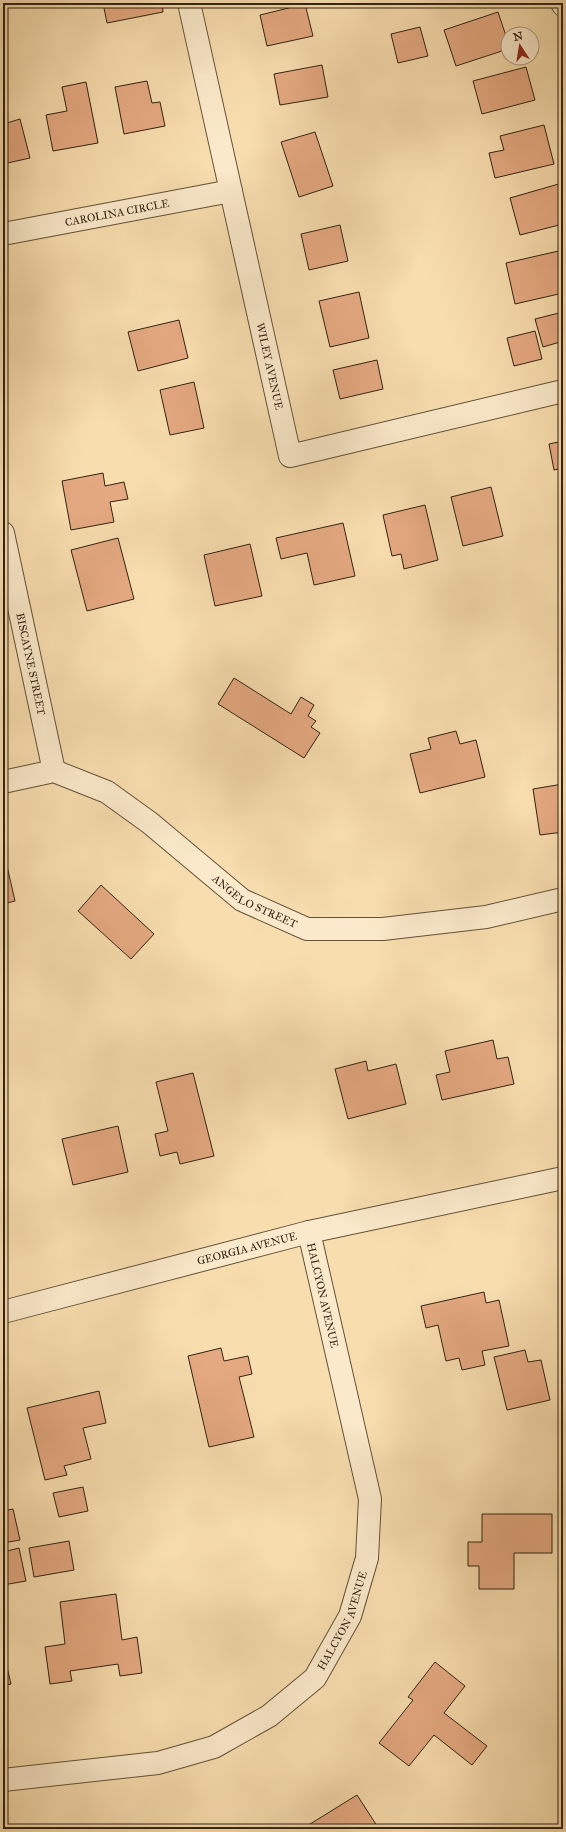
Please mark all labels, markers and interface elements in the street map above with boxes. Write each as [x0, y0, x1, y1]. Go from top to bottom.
north arrow [500, 26, 540, 66]
text: N [512, 29, 525, 44]
street label: CAROLINA CIRCLE [64, 197, 170, 229]
street label: WILEY AVENUE [253, 322, 285, 411]
street label: BISCAYNE STREET [13, 612, 48, 717]
street label: ANGELO STREET [209, 871, 300, 931]
street label: GEORGIA AVENUE [196, 1229, 298, 1268]
street label: HALCYON AVENUE [304, 1241, 341, 1349]
street label: HALCYON AVENUE [315, 1570, 370, 1672]

